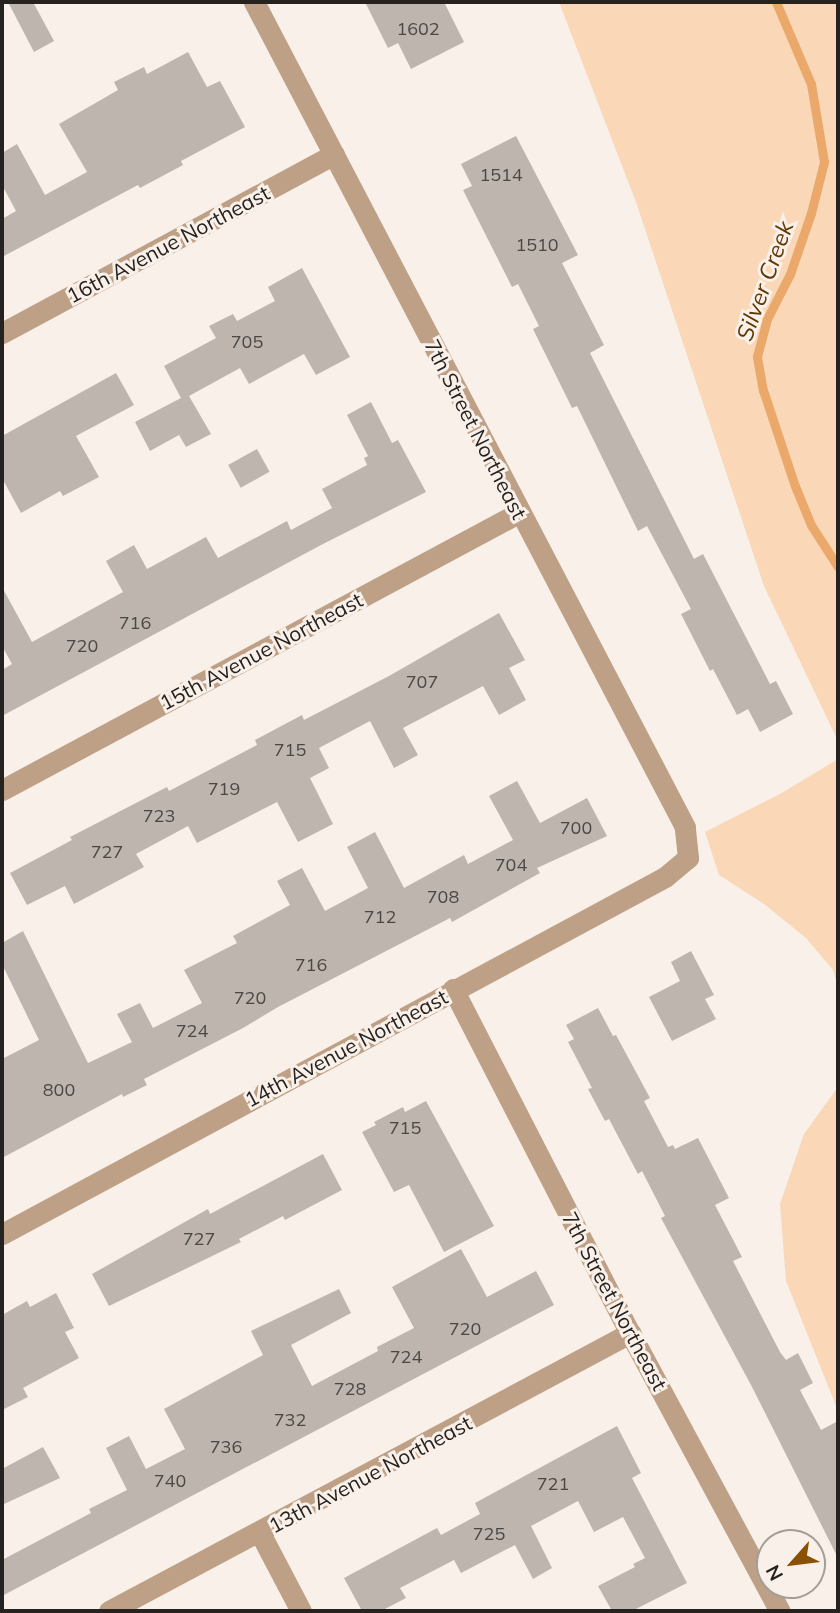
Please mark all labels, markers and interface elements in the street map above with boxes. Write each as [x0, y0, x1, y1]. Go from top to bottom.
house number: 1602 [396, 18, 440, 40]
house number: 1514 [479, 164, 523, 186]
street label: 16th Avenue Northeast [62, 180, 274, 308]
water label: Silver Creek [731, 218, 799, 344]
house number: 1510 [515, 234, 559, 256]
house number: 705 [231, 331, 263, 353]
street label: 7th Street Northeast [420, 335, 532, 523]
street label: 15th Avenue Northeast [155, 587, 367, 715]
house number: 716 [119, 612, 151, 634]
house number: 720 [66, 635, 98, 657]
house number: 707 [406, 671, 438, 693]
house number: 715 [274, 739, 306, 761]
house number: 719 [208, 778, 240, 800]
house number: 723 [143, 805, 175, 827]
house number: 700 [560, 817, 592, 839]
house number: 727 [91, 841, 123, 863]
house number: 704 [495, 854, 527, 876]
house number: 708 [427, 886, 459, 908]
house number: 712 [364, 906, 396, 928]
house number: 716 [295, 954, 327, 976]
street label: 14th Avenue Northeast [240, 984, 452, 1112]
house number: 720 [234, 987, 266, 1009]
house number: 724 [176, 1020, 208, 1042]
house number: 800 [43, 1079, 75, 1101]
house number: 715 [389, 1117, 421, 1139]
street label: 7th Street Northeast [557, 1207, 673, 1395]
house number: 727 [183, 1228, 215, 1250]
house number: 720 [449, 1318, 481, 1340]
house number: 724 [390, 1346, 422, 1368]
house number: 728 [334, 1378, 366, 1400]
house number: 732 [274, 1409, 306, 1431]
street label: 13th Avenue Northeast [264, 1410, 476, 1538]
house number: 736 [210, 1436, 242, 1458]
house number: 740 [154, 1470, 186, 1492]
house number: 721 [537, 1473, 569, 1495]
house number: 725 [473, 1523, 505, 1545]
north arrow [756, 1529, 826, 1599]
text: N [760, 1561, 788, 1585]

